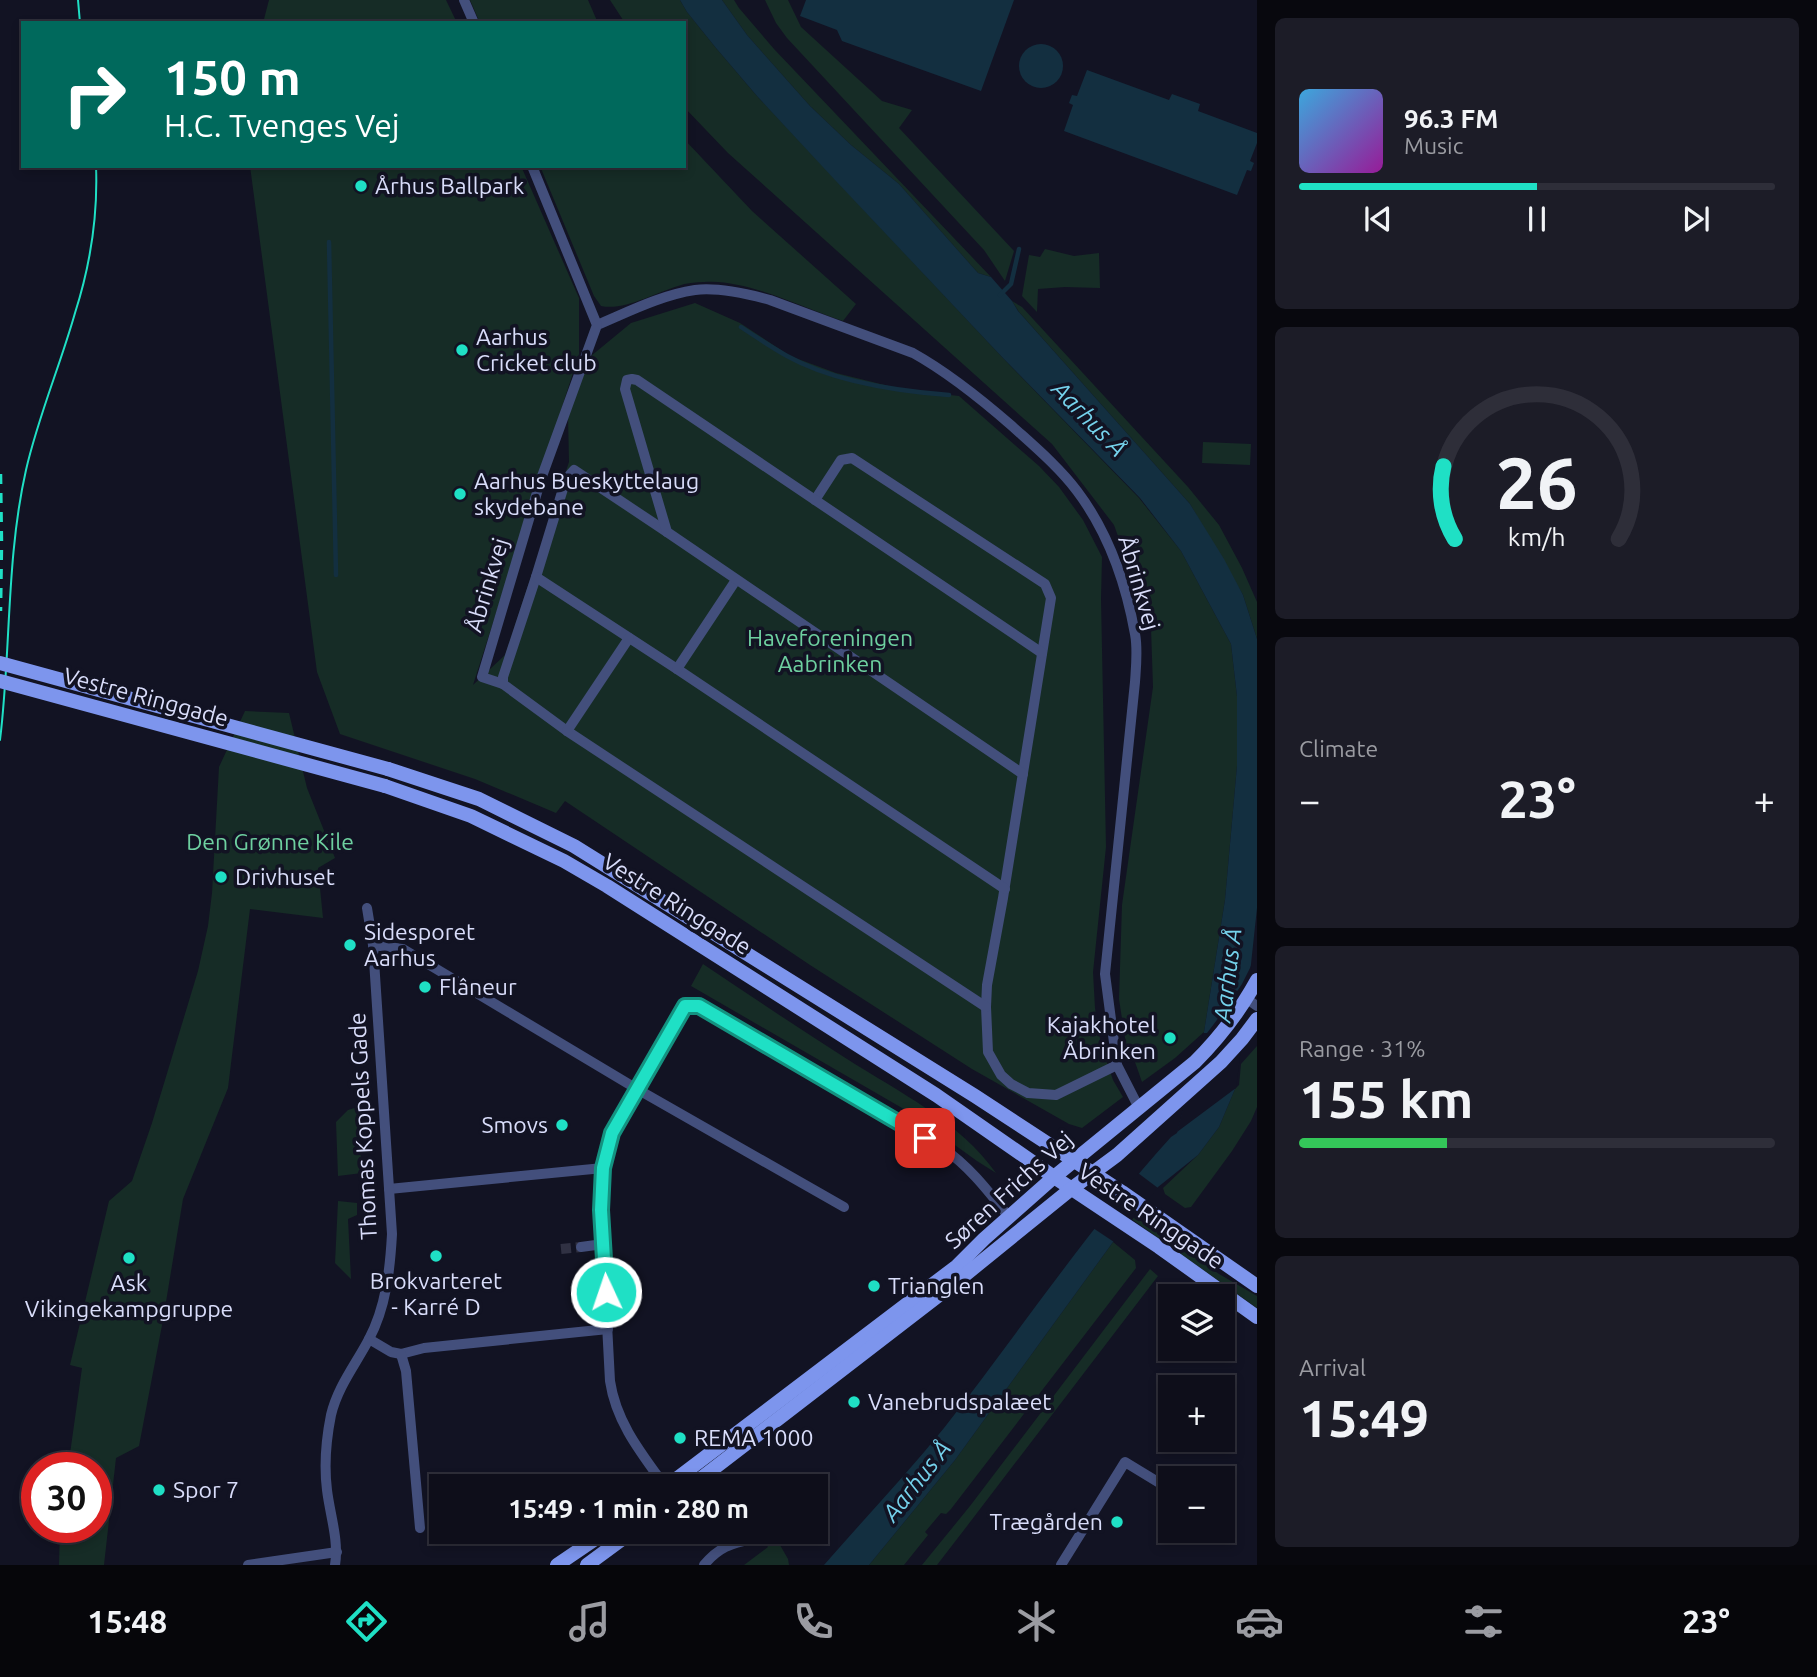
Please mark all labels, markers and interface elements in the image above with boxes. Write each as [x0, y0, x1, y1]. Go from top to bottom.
icon: right [49, 49, 140, 140]
text: 150 m [164, 49, 301, 104]
text: 96.3 FM [1404, 104, 1498, 133]
text: H.C. Tvenges Vej [164, 107, 400, 143]
text: Music [1404, 133, 1463, 158]
place label: Århus Ballpark [375, 173, 525, 198]
marker: Århus Ballpark [353, 178, 369, 194]
icon: previous [1359, 200, 1397, 238]
icon: pause [1518, 200, 1556, 238]
icon: next [1677, 200, 1715, 238]
place label: Aarhus Cricket club [476, 324, 597, 375]
marker: Aarhus Cricket club [454, 342, 470, 358]
water label: Aarhus Å [1046, 374, 1132, 462]
text: 26 [1496, 442, 1578, 524]
place label: Aarhus Bueskyttelaug skydebane [474, 468, 699, 519]
marker: Aarhus Bueskyttelaug skydebane [452, 486, 468, 502]
text: km/h [1508, 523, 1566, 551]
street label: Åbrinkvej [1114, 533, 1165, 633]
street label: Åbrinkvej [460, 535, 513, 635]
park label: Haveforeningen Aabrinken [747, 625, 913, 676]
street label: Vestre Ringgade [61, 662, 231, 731]
text: Climate [1299, 736, 1378, 761]
text: 23° [1498, 770, 1576, 828]
text: − [1299, 779, 1320, 821]
text: + [1754, 779, 1775, 821]
park label: Den Grønne Kile [186, 829, 354, 854]
street label: Vestre Ringgade [599, 848, 756, 959]
place label: Drivhuset [235, 864, 335, 889]
marker: Drivhuset [213, 869, 229, 885]
place label: Sidesporet Aarhus [364, 919, 475, 970]
water label: Aarhus Å [1208, 926, 1247, 1025]
marker: Sidesporet Aarhus [342, 937, 358, 953]
place label: Flâneur [439, 974, 517, 999]
marker: Flâneur [417, 979, 433, 995]
street label: Thomas Koppels Gade [344, 1012, 381, 1240]
place label: Kajakhotel Åbrinken [1047, 1012, 1156, 1063]
marker: Kajakhotel Åbrinken [1162, 1030, 1178, 1046]
text: Range · 31% [1299, 1036, 1426, 1061]
text: 155 km [1299, 1070, 1473, 1128]
pin [895, 1108, 955, 1168]
place label: Smovs [481, 1112, 548, 1137]
marker: Smovs [554, 1117, 570, 1133]
icon: arrive [906, 1119, 944, 1157]
street label: Søren Frichs Vej [940, 1126, 1077, 1253]
street label: Vestre Ringgade [1074, 1158, 1229, 1273]
marker: Brokvarteret - Karré D [428, 1248, 444, 1264]
marker: Ask Vikingekampgruppe [121, 1250, 137, 1266]
position arrow [569, 1255, 643, 1329]
place label: Brokvarteret - Karré D [370, 1268, 502, 1319]
place label: Ask Vikingekampgruppe [25, 1270, 233, 1321]
place label: Trianglen [888, 1273, 984, 1298]
marker: Trianglen [866, 1278, 882, 1294]
map controls [1158, 1284, 1235, 1543]
button: layers [1158, 1284, 1235, 1361]
text: Arrival [1299, 1355, 1366, 1380]
button: + [1158, 1375, 1235, 1452]
place label: Vanebrudspalæet [868, 1389, 1051, 1414]
text: 15:49 [1299, 1389, 1429, 1447]
marker: Vanebrudspalæet [846, 1394, 862, 1410]
place label: REMA 1000 [694, 1425, 813, 1450]
marker: REMA 1000 [672, 1430, 688, 1446]
water label: Aarhus Å [876, 1435, 956, 1527]
speed limit sign: 30 [21, 1452, 112, 1543]
button: − [1158, 1466, 1235, 1543]
place label: Spor 7 [173, 1477, 239, 1502]
marker: Spor 7 [151, 1482, 167, 1498]
text: 15:49 · 1 min · 280 m [508, 1494, 749, 1523]
place label: Trægården [990, 1509, 1103, 1534]
marker: Trægården [1109, 1514, 1125, 1530]
icon: directions [342, 1597, 391, 1646]
icon: music [565, 1597, 614, 1646]
icon: phone [789, 1597, 838, 1646]
icon: climate [1012, 1597, 1061, 1646]
icon: car [1235, 1597, 1284, 1646]
icon: filters [1459, 1597, 1508, 1646]
text: 15:48 [87, 1603, 167, 1639]
text: 23° [1682, 1603, 1730, 1639]

